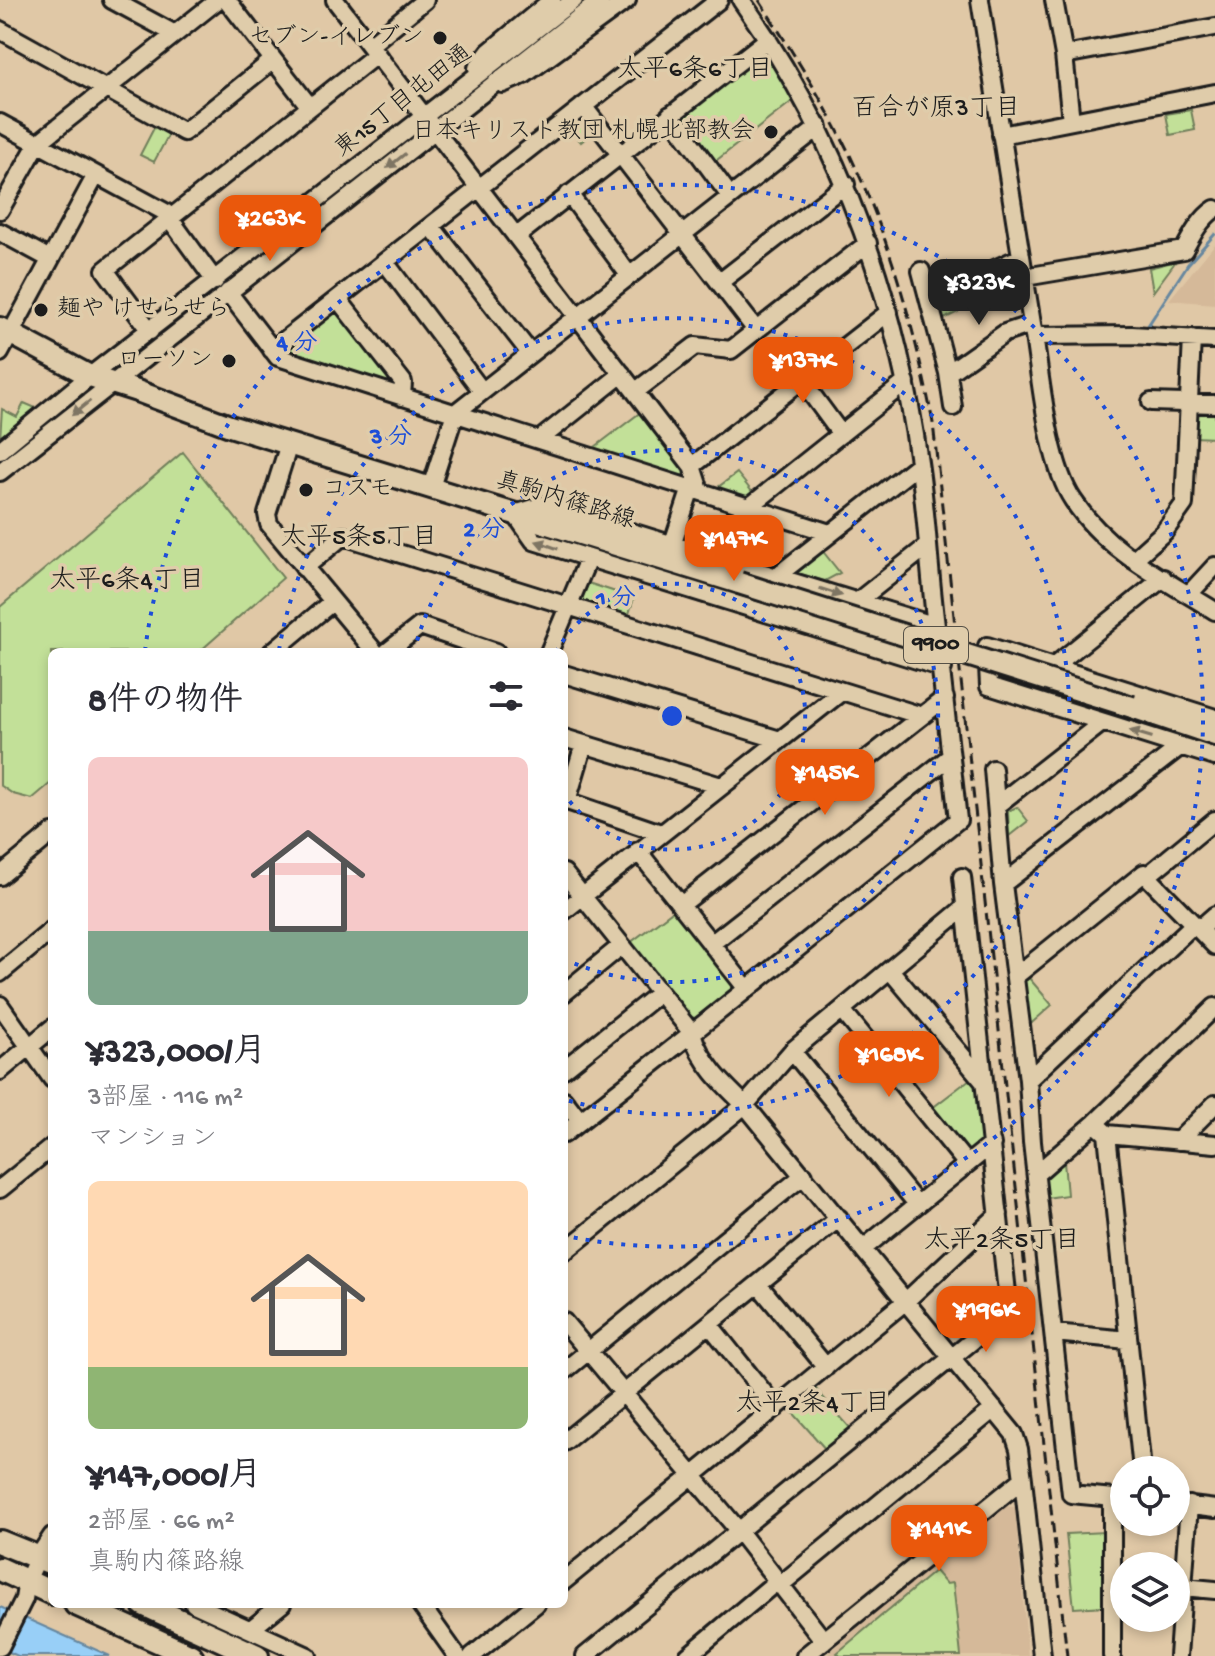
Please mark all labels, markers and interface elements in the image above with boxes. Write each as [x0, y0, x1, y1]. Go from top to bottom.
place label: セブン-イレブン [248, 24, 424, 53]
marker: セブン-イレブン [431, 29, 449, 47]
street label: 東15丁目屯田通 [329, 39, 478, 165]
district label: 太平6条6丁目 [617, 55, 773, 87]
district label: 百合が原3丁目 [851, 94, 1021, 126]
place label: 日本キリスト教団 札幌北部教会 [411, 117, 755, 147]
marker: 日本キリスト教団 札幌北部教会 [762, 123, 780, 141]
one-way arrow [386, 152, 406, 168]
pin: ¥263K [214, 195, 326, 263]
text: ¥263K [237, 205, 303, 236]
pin: ¥323K [923, 259, 1035, 327]
text: ¥323K [946, 269, 1012, 300]
place label: 麺や けせらせら [57, 295, 231, 325]
marker: 麺や けせらせら [32, 301, 50, 319]
text: 4 分 [275, 330, 318, 359]
pin: ¥137K [747, 337, 859, 405]
place label: ローソン [117, 347, 213, 376]
text: ¥137K [771, 347, 835, 378]
marker: ローソン [220, 352, 238, 370]
one-way arrow [71, 399, 91, 415]
text: 3 分 [369, 424, 412, 453]
street label: 真駒内篠路線 [492, 466, 638, 537]
place label: コスモ [322, 476, 393, 505]
marker: コスモ [297, 481, 315, 499]
pin: ¥147K [678, 515, 790, 583]
text: 2 分 [463, 517, 505, 546]
district label: 太平5条5丁目 [280, 523, 438, 555]
text: ¥147K [703, 525, 765, 556]
one-way arrow [535, 539, 559, 551]
district label: 太平6条4丁目 [49, 566, 205, 598]
text: 1 分 [595, 585, 636, 614]
one-way arrow [819, 586, 843, 599]
road number: 9900 [904, 627, 968, 663]
icon: filters [484, 674, 528, 718]
text: 8件の物件 [88, 683, 243, 723]
centre of rings [658, 702, 686, 730]
one-way arrow [1128, 727, 1152, 739]
pin: ¥145K [769, 749, 881, 817]
text: ¥145K [794, 759, 856, 790]
icon: home [236, 809, 380, 953]
pin: ¥168K [833, 1031, 945, 1099]
text: ¥323,000/月 [88, 1034, 267, 1074]
text: ¥168K [857, 1041, 921, 1072]
text: 3部屋 · 116 m² [88, 1084, 243, 1115]
text: マンション [88, 1125, 217, 1156]
district label: 太平2条5丁目 [924, 1226, 1080, 1258]
icon: home [236, 1233, 380, 1377]
pin: ¥196K [930, 1286, 1042, 1354]
text: ¥196K [954, 1296, 1018, 1327]
district label: 太平2条4丁目 [735, 1389, 891, 1421]
map controls [1110, 1456, 1190, 1632]
button: locate [1110, 1456, 1190, 1536]
text: ¥147,000/月 [88, 1458, 262, 1498]
pin: ¥141K [883, 1505, 995, 1573]
text: 2部屋 · 66 m² [88, 1508, 235, 1539]
text: ¥141K [909, 1515, 969, 1546]
text: 真駒内篠路線 [88, 1549, 244, 1580]
button: layers [1110, 1552, 1190, 1632]

